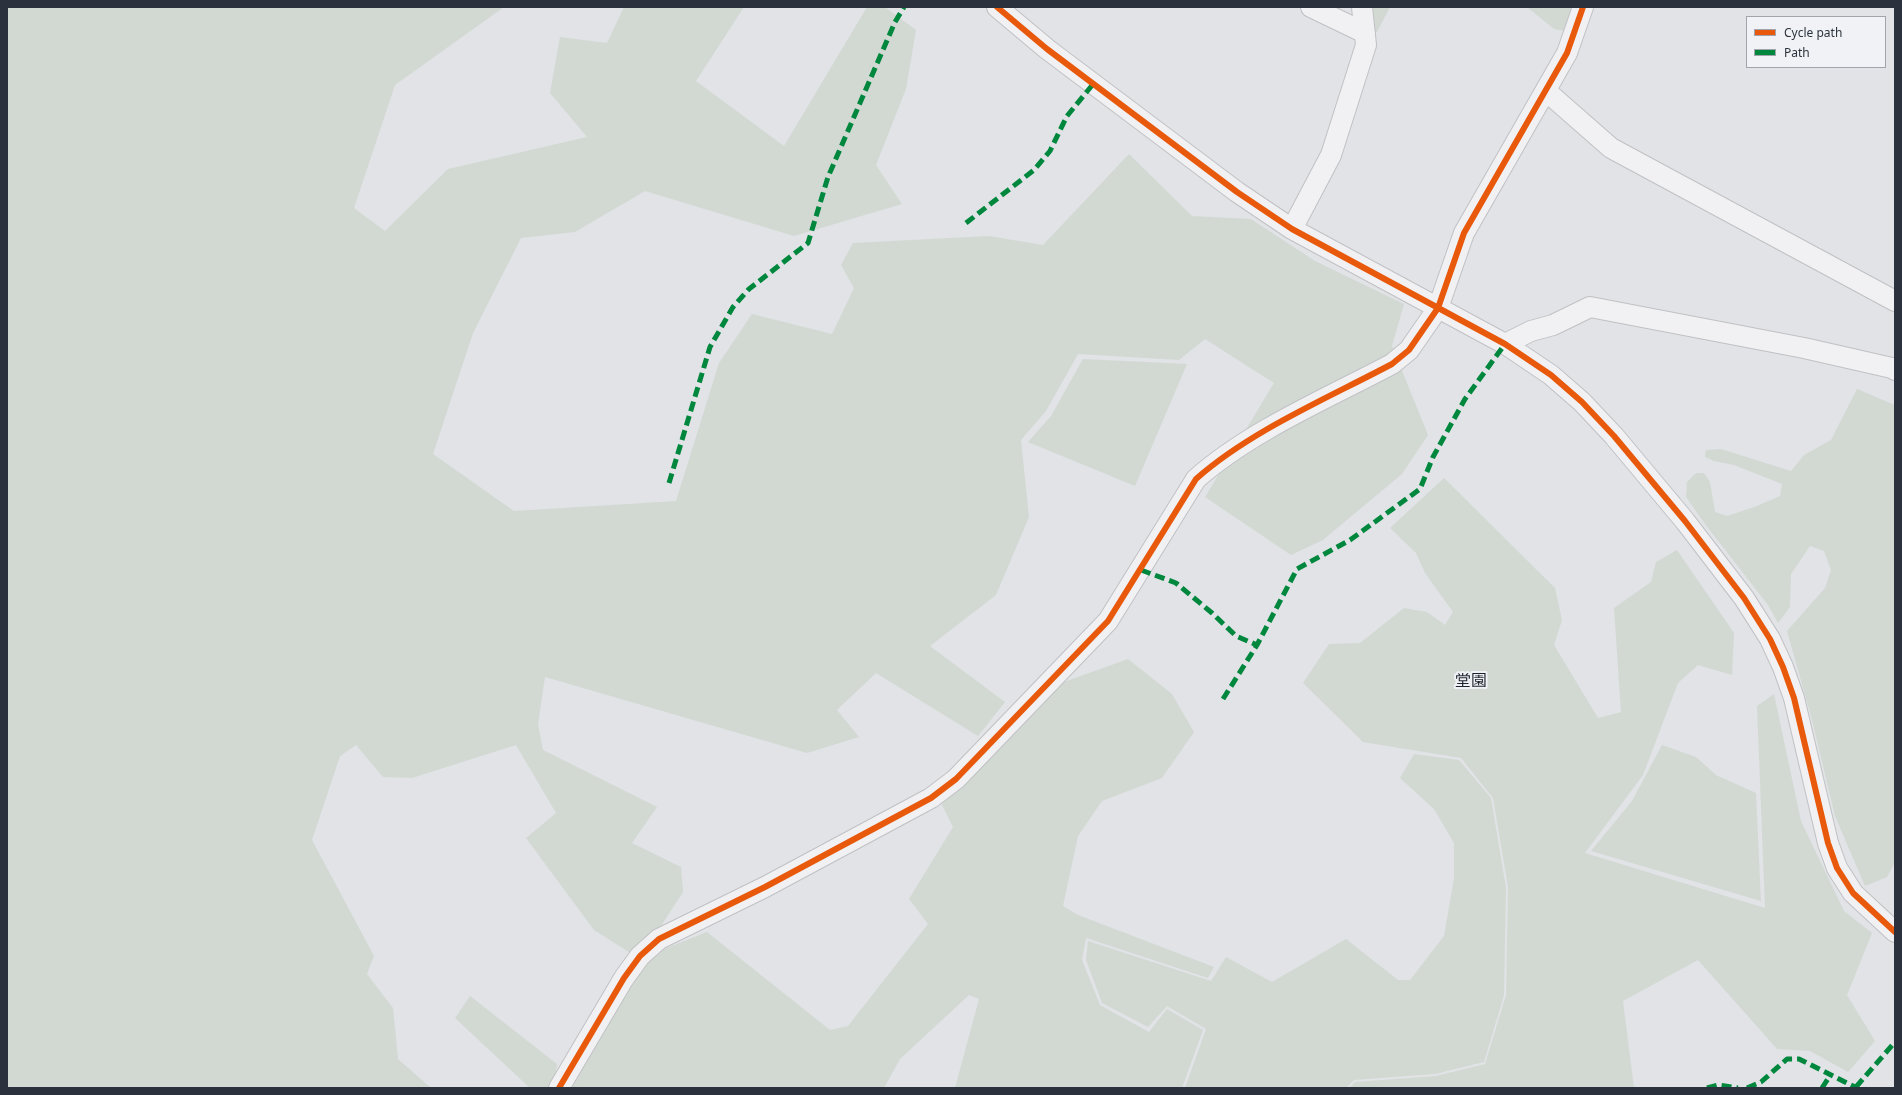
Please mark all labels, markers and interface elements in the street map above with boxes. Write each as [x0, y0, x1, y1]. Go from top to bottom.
legend [1746, 16, 1886, 68]
text: Cycle path [1784, 24, 1842, 41]
text: Path [1784, 44, 1810, 61]
district label: 堂園 [1455, 671, 1487, 691]

